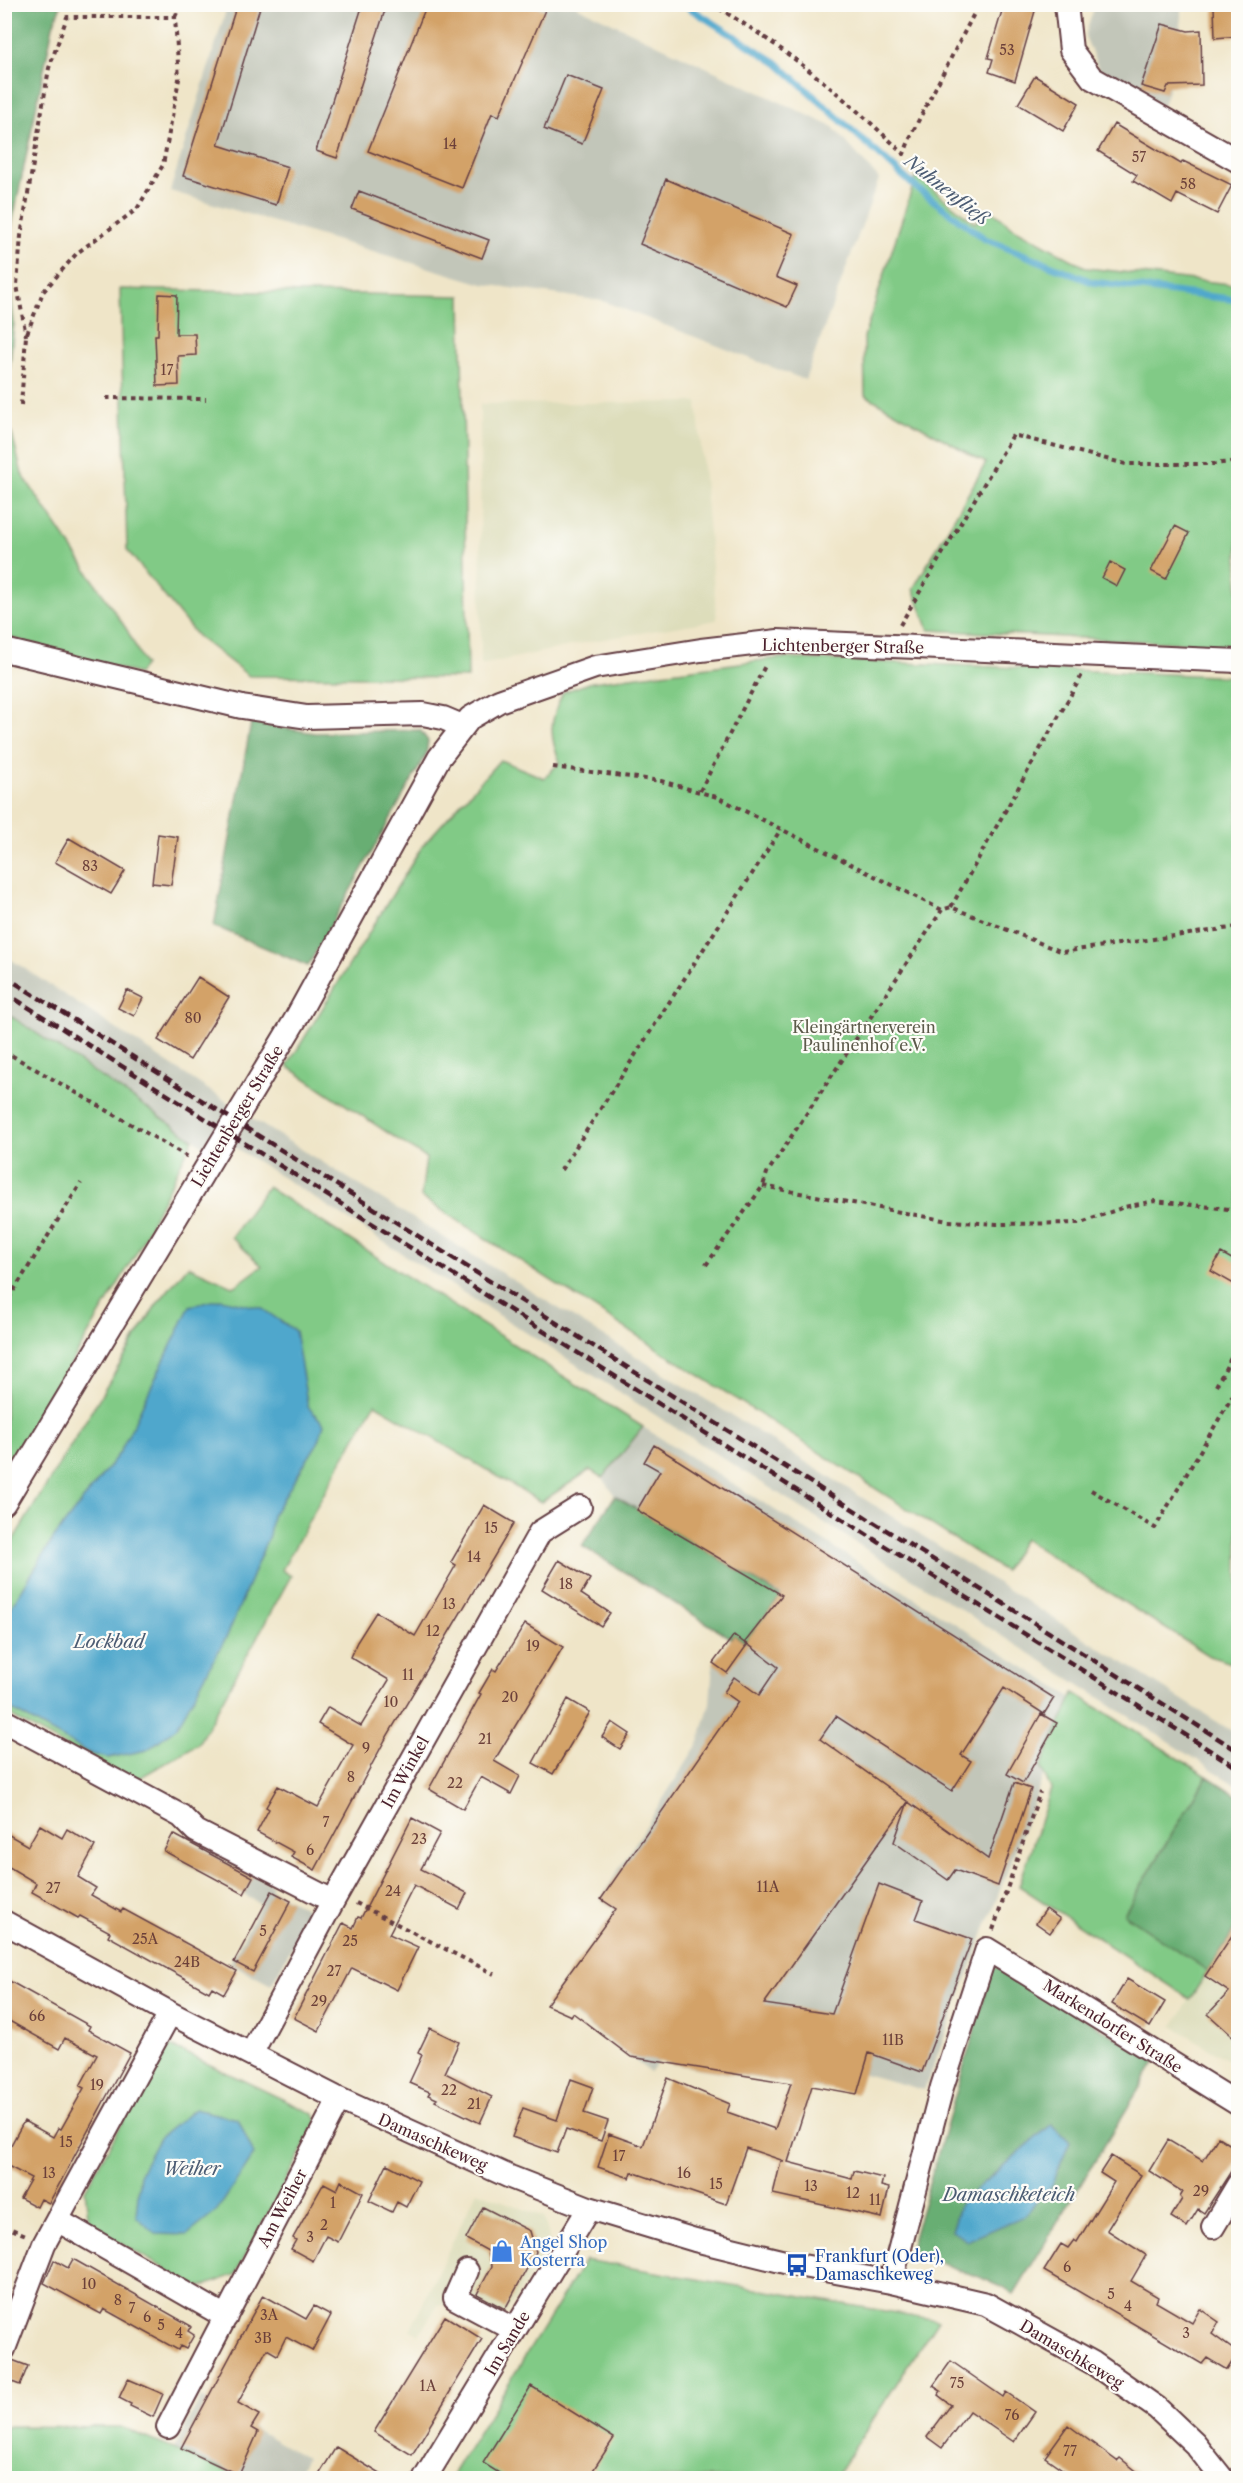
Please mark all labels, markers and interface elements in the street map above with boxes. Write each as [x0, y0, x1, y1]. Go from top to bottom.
house number: 53 [999, 41, 1015, 59]
house number: 14 [443, 135, 457, 153]
house number: 57 [1132, 148, 1146, 166]
water label: Nuhnenfließ [899, 149, 994, 230]
house number: 58 [1180, 175, 1196, 193]
house number: 17 [161, 361, 173, 379]
street label: Lichtenberger Straße [762, 635, 924, 657]
house number: 83 [82, 857, 98, 875]
house number: 80 [184, 1009, 202, 1027]
park label: Kleingärtnerverein Paulinenhof e.V. [792, 1017, 936, 1055]
street label: Lichtenberger Straße [187, 1041, 287, 1191]
house number: 15 [484, 1519, 498, 1537]
house number: 14 [467, 1548, 481, 1566]
house number: 18 [559, 1575, 573, 1593]
house number: 13 [442, 1595, 456, 1613]
house number: 12 [426, 1622, 440, 1640]
water label: Lockbad [72, 1631, 147, 1653]
house number: 19 [526, 1637, 540, 1655]
house number: 11 [402, 1666, 414, 1684]
house number: 20 [502, 1688, 519, 1706]
house number: 10 [384, 1693, 398, 1711]
house number: 21 [478, 1730, 492, 1748]
street label: Im Winkel [377, 1732, 433, 1812]
house number: 9 [362, 1739, 370, 1757]
house number: 8 [347, 1768, 355, 1786]
house number: 22 [447, 1774, 463, 1792]
house number: 7 [323, 1813, 330, 1831]
house number: 23 [411, 1830, 427, 1848]
house number: 6 [306, 1841, 314, 1859]
house number: 11A [757, 1878, 780, 1896]
house number: 27 [46, 1879, 61, 1897]
house number: 24 [385, 1882, 401, 1900]
house number: 5 [259, 1922, 267, 1940]
house number: 25A [132, 1930, 159, 1948]
house number: 25 [342, 1932, 358, 1950]
house number: 24B [174, 1953, 200, 1971]
house number: 27 [327, 1962, 342, 1980]
street label: Markendorfer Straße [1040, 1975, 1186, 2077]
house number: 29 [311, 1992, 327, 2010]
house number: 66 [29, 2007, 45, 2025]
house number: 11B [882, 2031, 904, 2049]
house number: 19 [90, 2076, 104, 2094]
house number: 22 [441, 2081, 457, 2099]
house number: 21 [467, 2095, 481, 2113]
street label: Damaschkeweg [375, 2109, 491, 2175]
house number: 15 [59, 2133, 73, 2151]
house number: 17 [613, 2147, 625, 2165]
water label: Weiher [163, 2158, 222, 2180]
house number: 13 [42, 2164, 56, 2182]
house number: 16 [677, 2164, 691, 2182]
street label: Am Weiher [252, 2165, 311, 2252]
house number: 15 [709, 2175, 723, 2193]
house number: 13 [804, 2177, 818, 2195]
house number: 29 [1193, 2182, 1209, 2200]
house number: 12 [846, 2184, 860, 2202]
water label: Damaschketeich [941, 2184, 1075, 2206]
house number: 11 [869, 2191, 881, 2209]
house number: 1 [330, 2194, 336, 2212]
house number: 2 [320, 2216, 328, 2234]
house number: 3 [306, 2228, 314, 2246]
place label: Angel Shop Kosterra [519, 2232, 608, 2270]
shop icon: Angel Shop Kosterra [489, 2238, 515, 2264]
place label: Frankfurt (Oder), Damaschkeweg [815, 2246, 944, 2284]
bus stop icon: Frankfurt (Oder), Damaschkeweg [784, 2252, 810, 2278]
house number: 6 [1063, 2258, 1071, 2276]
house number: 10 [82, 2275, 96, 2293]
house number: 5 [1107, 2285, 1115, 2303]
house number: 8 [114, 2291, 122, 2309]
house number: 4 [1124, 2297, 1132, 2315]
house number: 7 [129, 2299, 136, 2317]
house number: 3A [260, 2306, 279, 2324]
street label: Im Sande [480, 2307, 534, 2379]
house number: 6 [143, 2308, 151, 2326]
street label: Damaschkeweg [1016, 2315, 1128, 2393]
house number: 5 [157, 2316, 165, 2334]
house number: 4 [175, 2324, 183, 2342]
house number: 3 [1182, 2324, 1190, 2342]
house number: 3B [254, 2329, 272, 2347]
house number: 75 [950, 2374, 964, 2392]
house number: 1A [420, 2377, 437, 2395]
house number: 76 [1005, 2406, 1019, 2424]
house number: 77 [1063, 2442, 1077, 2460]

